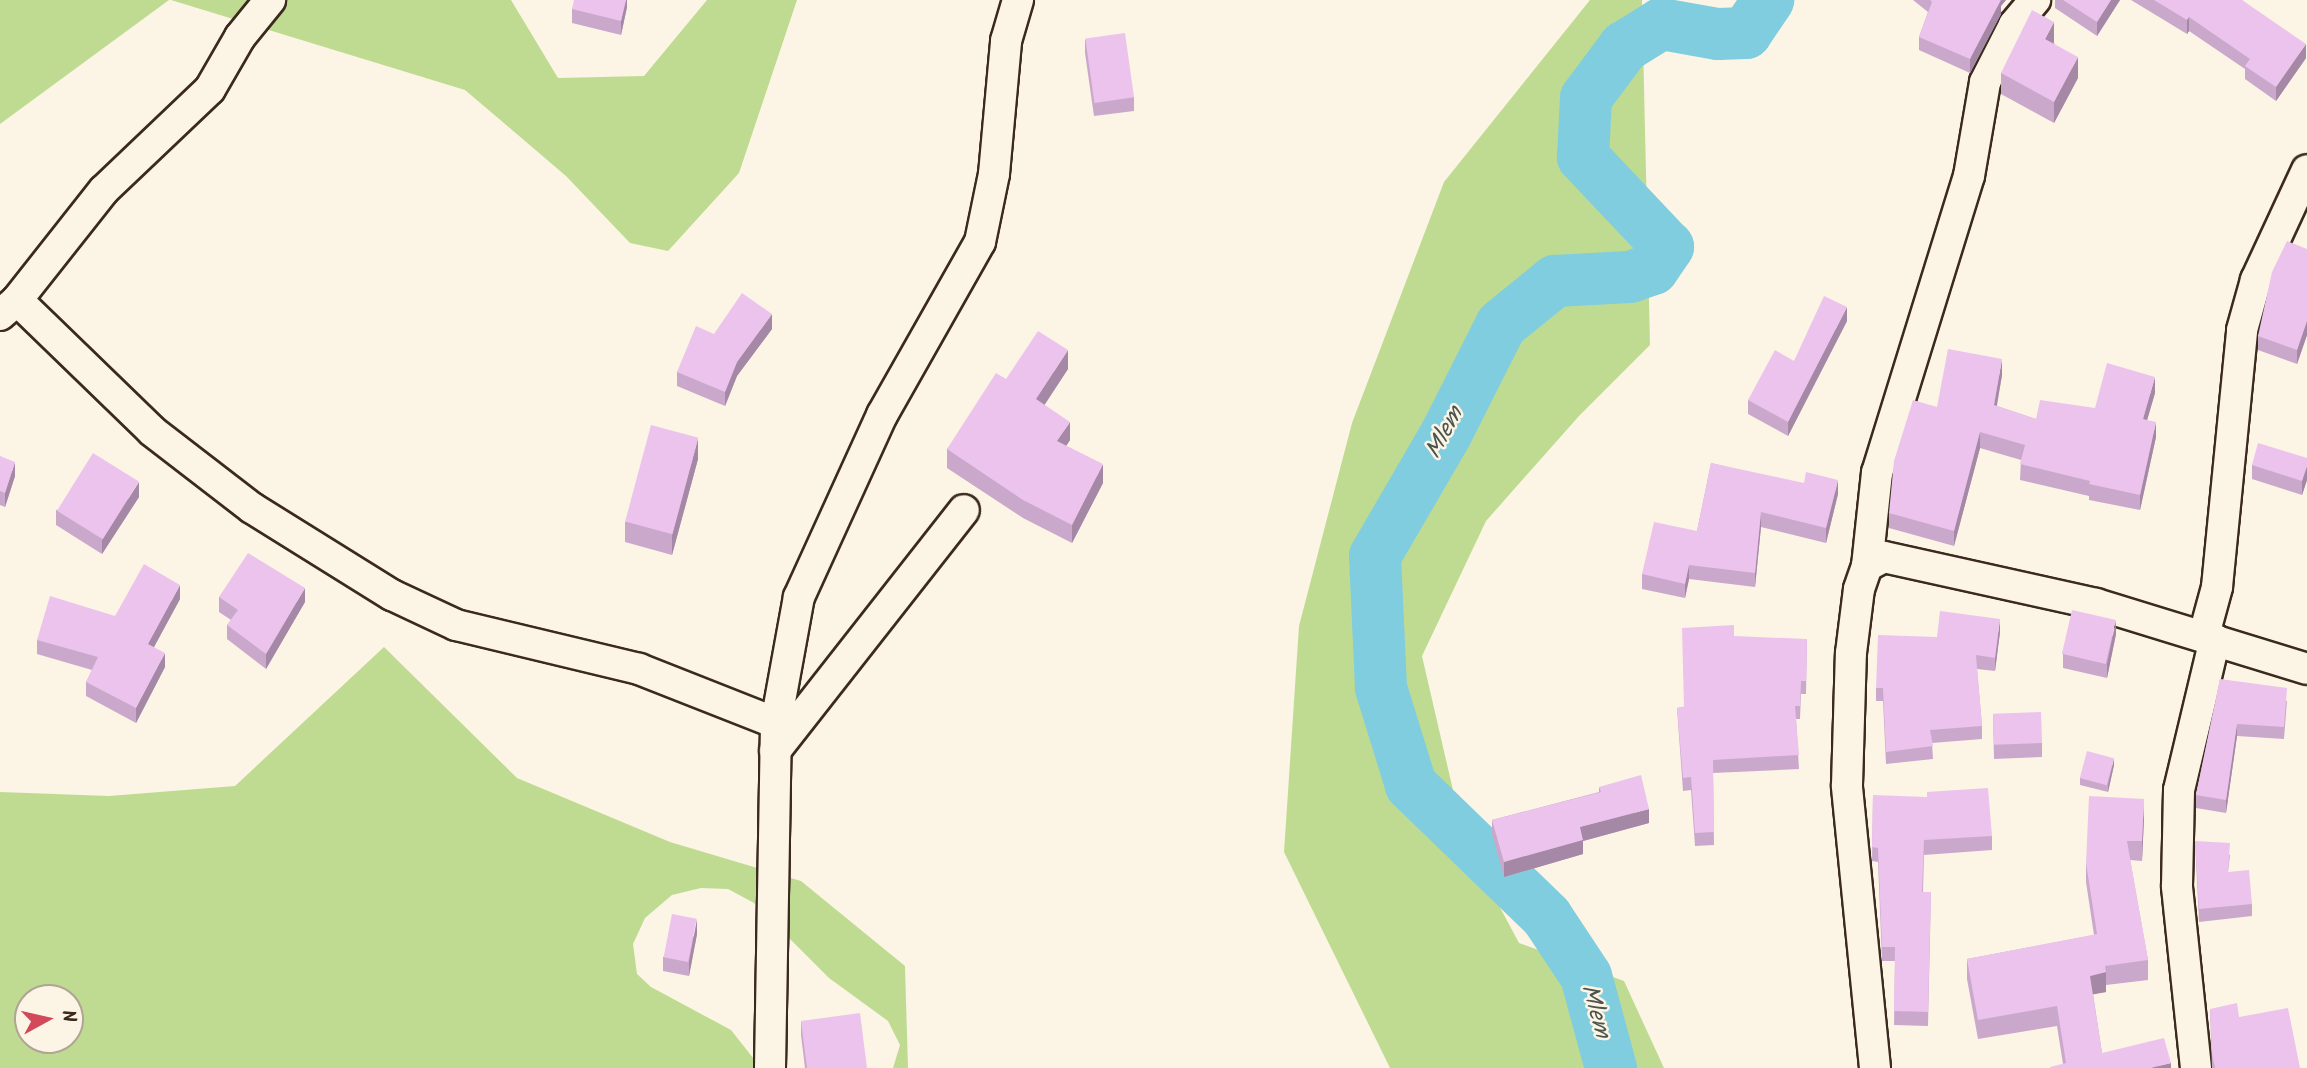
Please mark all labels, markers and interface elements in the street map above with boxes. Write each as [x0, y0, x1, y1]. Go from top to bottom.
water label: Mlem [1419, 402, 1471, 464]
water label: Mlem [1574, 981, 1616, 1041]
north arrow [14, 984, 84, 1054]
text: N [52, 1008, 84, 1024]

